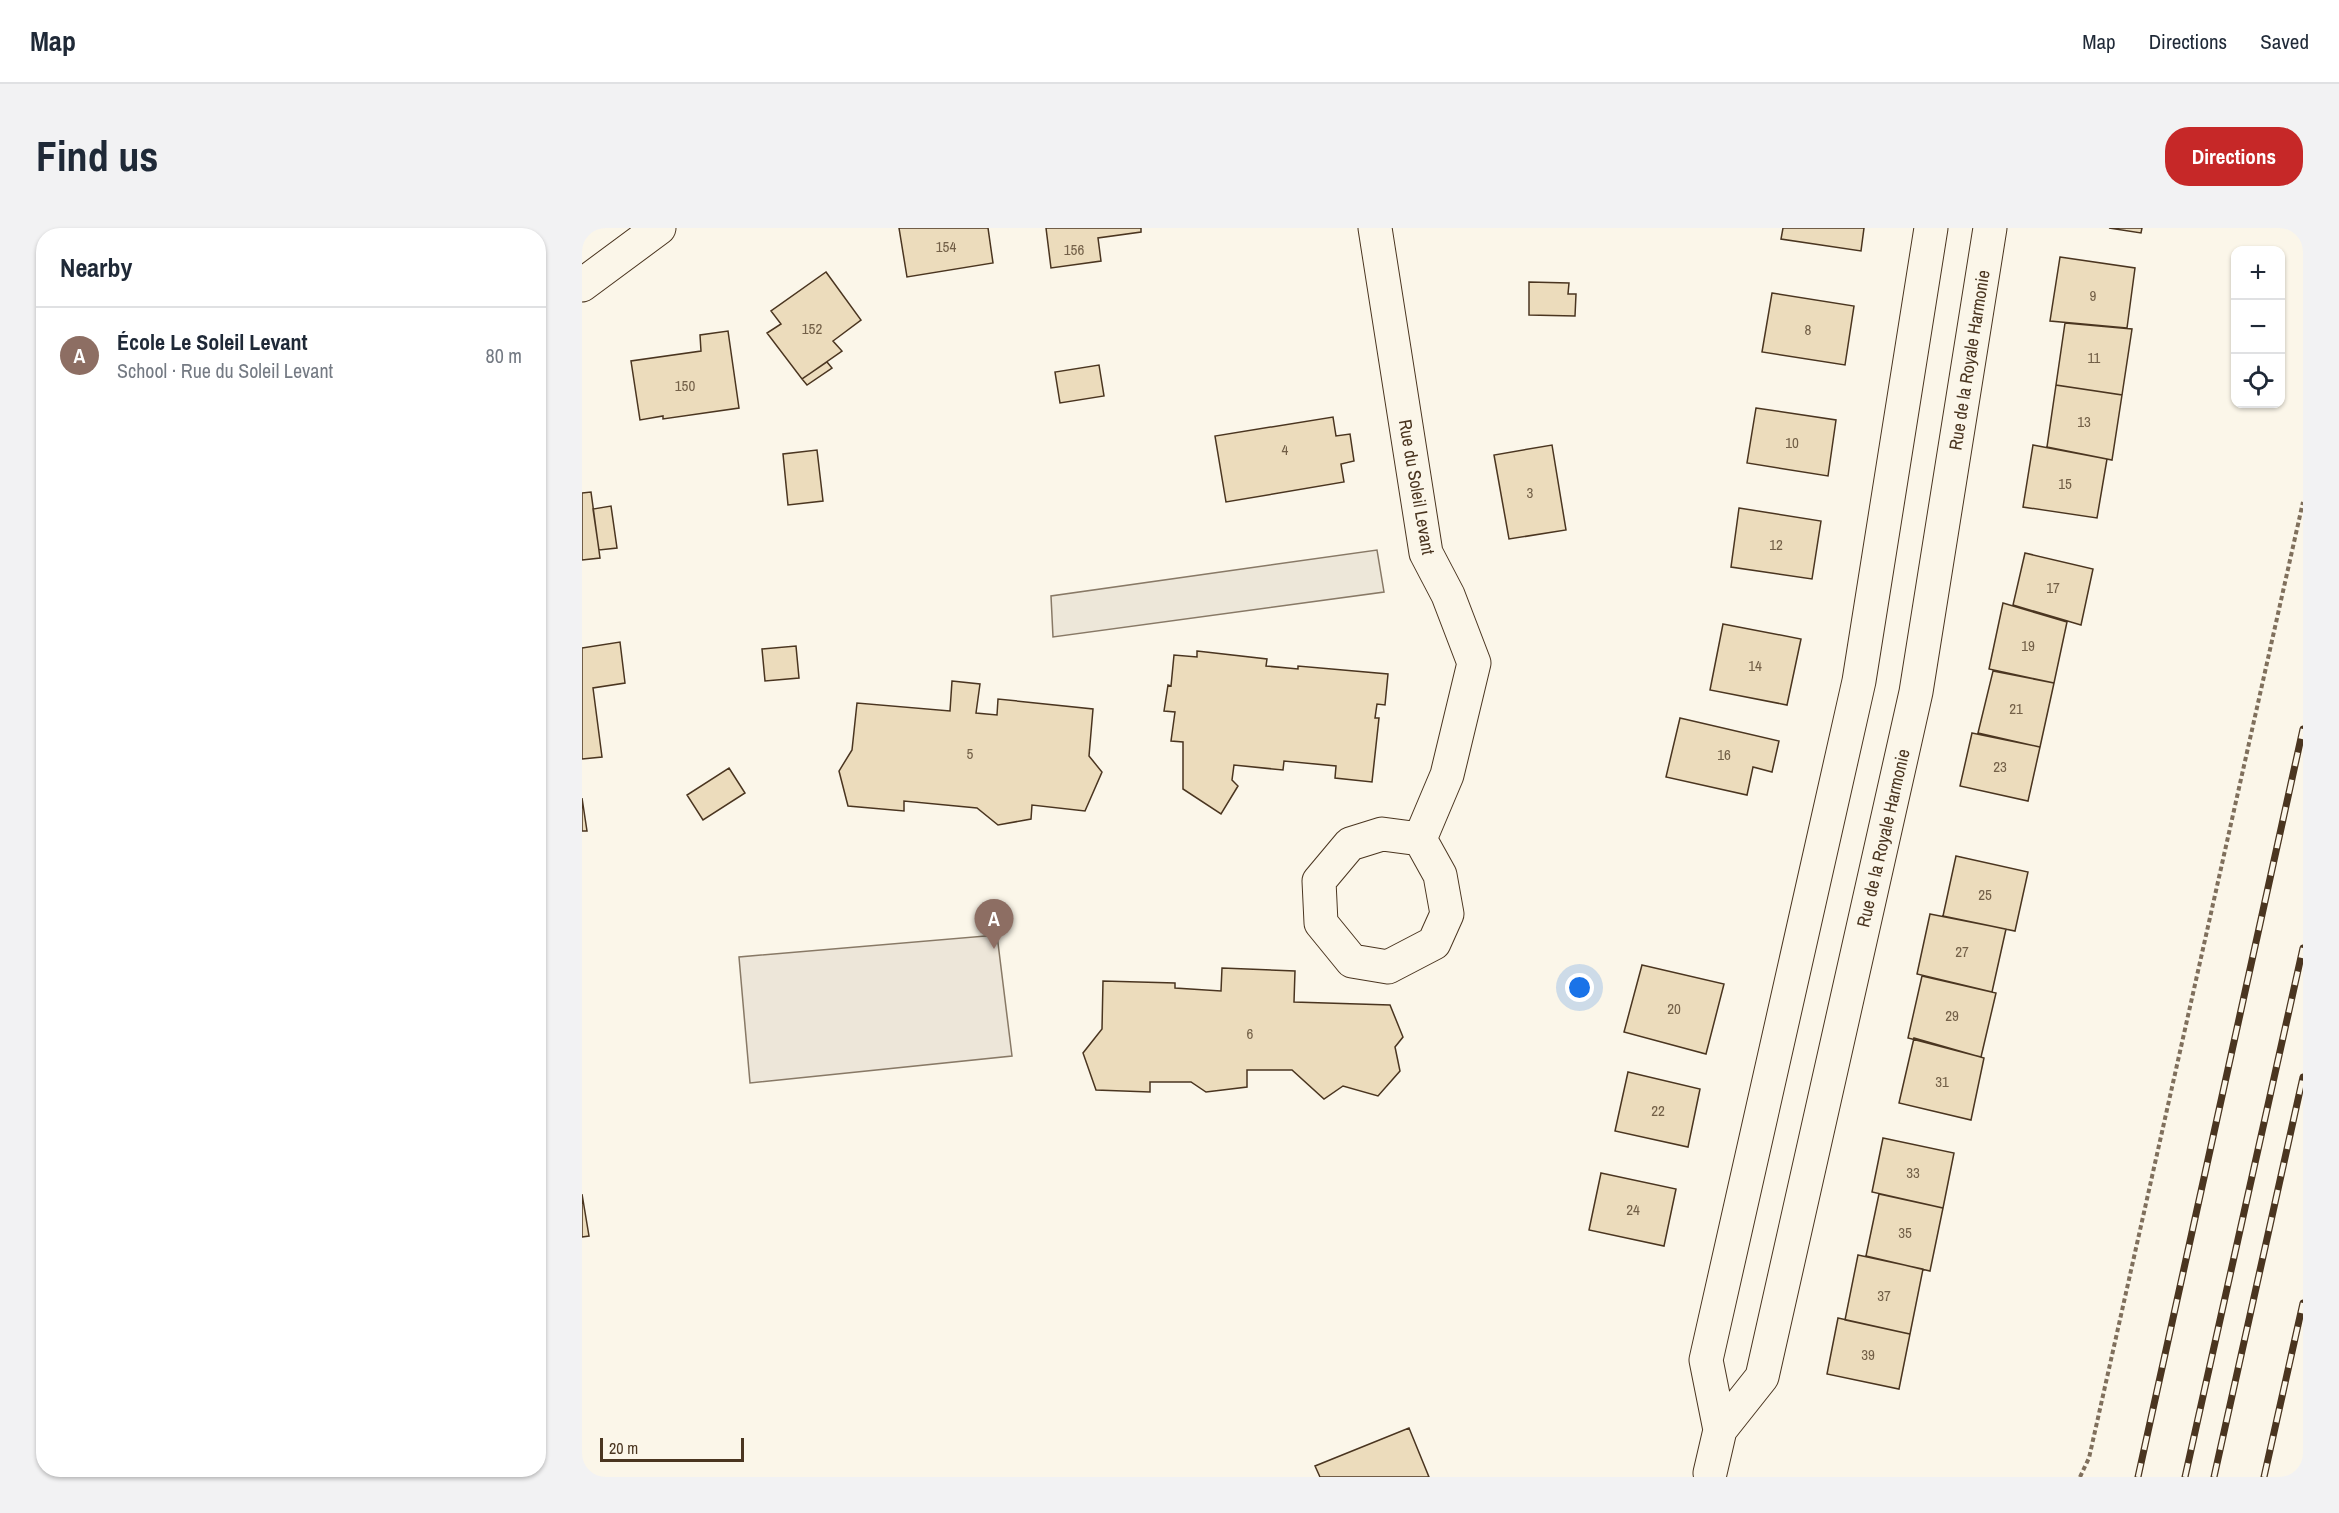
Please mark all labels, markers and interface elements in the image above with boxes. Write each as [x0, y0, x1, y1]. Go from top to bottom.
text: Map [30, 22, 76, 60]
text: Map [2082, 27, 2116, 56]
text: Directions [2149, 27, 2227, 56]
text: Saved [2260, 27, 2309, 56]
button: Directions [2165, 127, 2303, 186]
text: Find us [36, 128, 158, 184]
house number: 154 [936, 236, 956, 257]
house number: 156 [1064, 239, 1084, 260]
map controls [2231, 246, 2285, 408]
button: + [2231, 246, 2285, 300]
text: Nearby [60, 250, 132, 285]
street label: Rue de la Royale Harmonie [1942, 268, 1996, 452]
house number: 9 [2090, 285, 2097, 306]
button: − [2231, 300, 2285, 354]
house number: 152 [802, 318, 822, 339]
house number: 8 [1805, 319, 1812, 340]
text: École Le Soleil Levant [117, 327, 308, 357]
text: A [74, 342, 85, 369]
text: 80 m [486, 342, 522, 369]
house number: 11 [2088, 347, 2101, 368]
button: locate [2231, 354, 2285, 408]
text: School · Rue du Soleil Levant [117, 357, 333, 384]
house number: 150 [675, 375, 695, 396]
house number: 13 [2077, 411, 2091, 432]
street label: Rue du Soleil Levant [1393, 417, 1441, 557]
house number: 10 [1785, 432, 1799, 453]
house number: 4 [1282, 439, 1289, 460]
house number: 15 [2058, 473, 2072, 494]
house number: 3 [1527, 482, 1534, 503]
house number: 12 [1769, 534, 1783, 555]
house number: 17 [2046, 577, 2060, 598]
house number: 19 [2021, 635, 2035, 656]
house number: 14 [1748, 655, 1762, 676]
house number: 21 [2009, 698, 2023, 719]
house number: 5 [967, 743, 974, 764]
house number: 16 [1717, 744, 1731, 765]
street label: Rue de la Royale Harmonie [1850, 746, 1916, 930]
house number: 23 [1993, 756, 2007, 777]
house number: 25 [1978, 884, 1992, 905]
pin: A [974, 900, 1014, 949]
house number: 27 [1955, 941, 1969, 962]
your location [1565, 973, 1594, 1002]
house number: 20 [1667, 998, 1681, 1019]
house number: 29 [1945, 1005, 1959, 1026]
house number: 6 [1247, 1023, 1254, 1044]
house number: 31 [1935, 1071, 1949, 1092]
house number: 22 [1651, 1100, 1665, 1121]
house number: 33 [1906, 1162, 1920, 1183]
house number: 24 [1626, 1199, 1640, 1220]
house number: 35 [1898, 1222, 1912, 1243]
house number: 37 [1877, 1285, 1891, 1306]
house number: 39 [1861, 1344, 1875, 1365]
scale bar [600, 1435, 744, 1462]
text: 20 m [609, 1437, 638, 1459]

